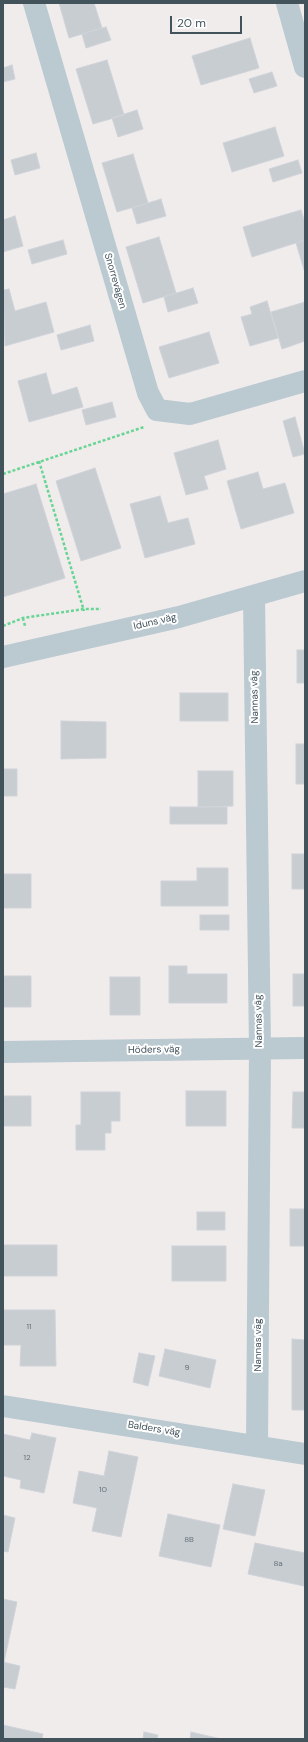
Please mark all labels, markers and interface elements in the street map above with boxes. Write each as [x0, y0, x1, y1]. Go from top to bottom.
scale bar [172, 8, 244, 34]
text: 20 m [177, 15, 206, 31]
street label: Snorrevägen [101, 252, 129, 310]
street label: Iduns väg [132, 611, 178, 633]
street label: Nannas väg [249, 670, 261, 724]
street label: Nannas väg [253, 994, 265, 1048]
street label: Höders väg [128, 1044, 180, 1056]
street label: Nannas väg [252, 1319, 264, 1371]
house number: 11 [27, 1322, 31, 1332]
house number: 9 [184, 1363, 190, 1373]
street label: Balders väg [127, 1419, 181, 1439]
house number: 12 [23, 1453, 31, 1463]
house number: 10 [99, 1485, 107, 1495]
house number: 8B [184, 1535, 194, 1545]
house number: 8a [273, 1559, 283, 1569]

